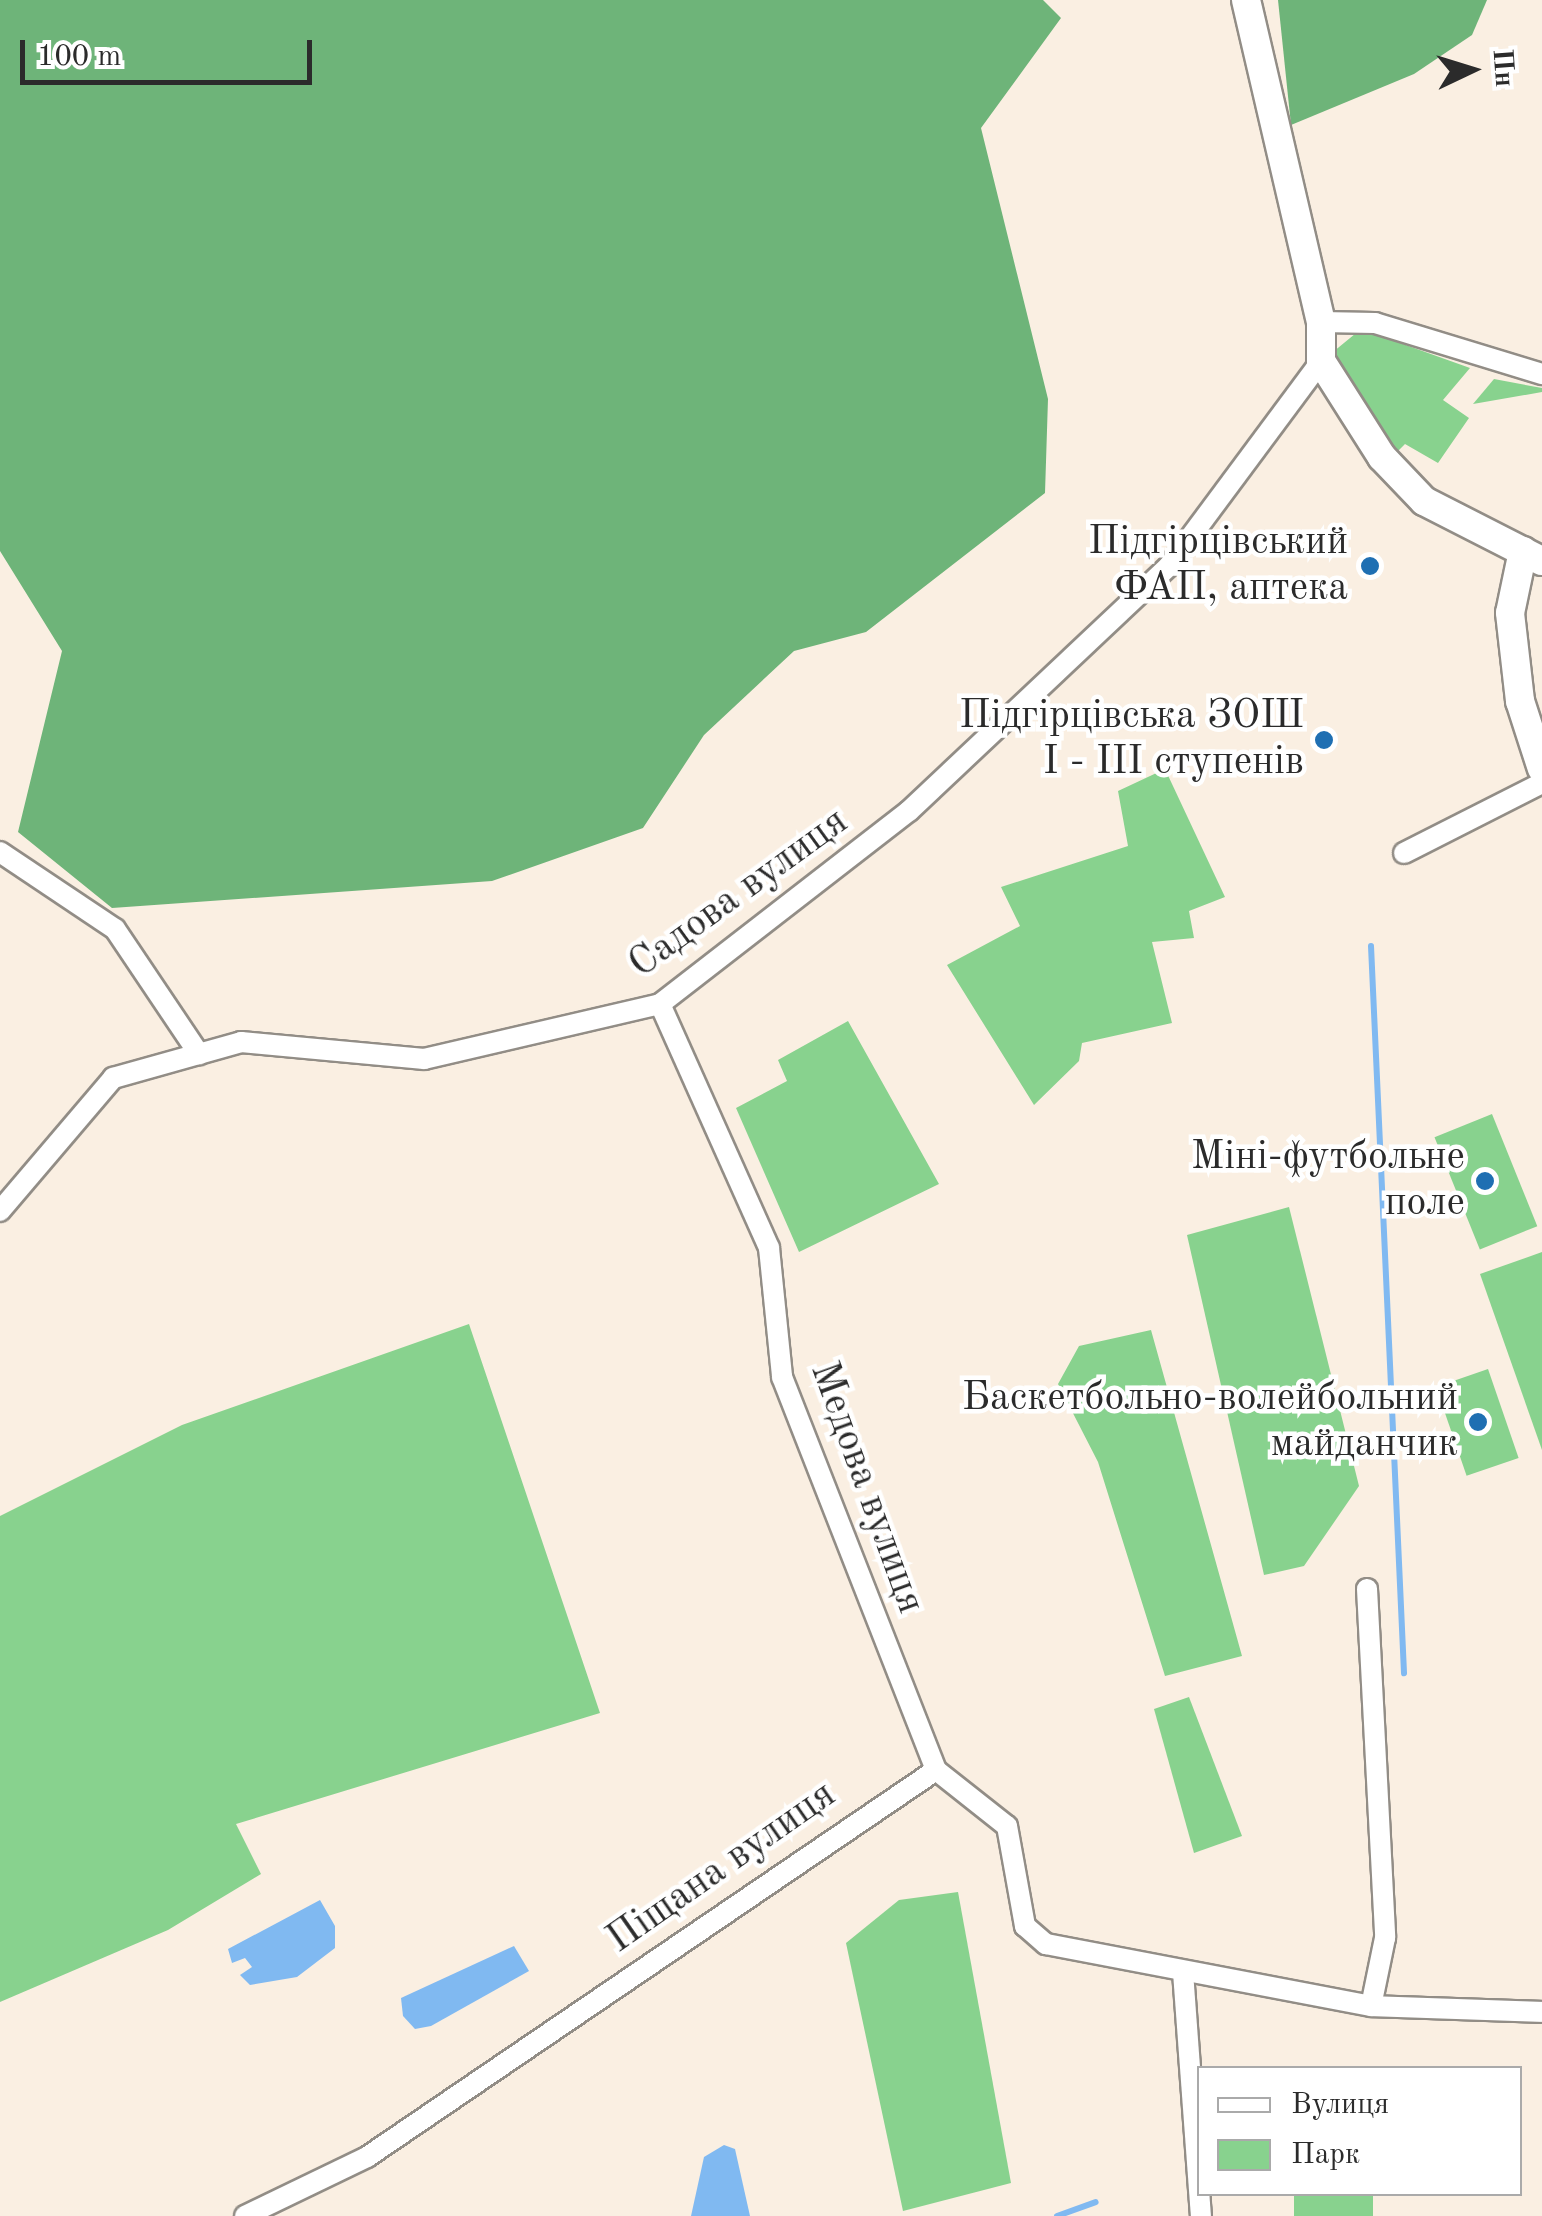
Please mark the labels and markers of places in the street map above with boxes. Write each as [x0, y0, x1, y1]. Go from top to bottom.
place label: Підгірцівський ФАП, аптека [1088, 519, 1348, 613]
marker: Підгірцівський ФАП, аптека [1357, 553, 1383, 579]
place label: Підгірцівська ЗОШ І - ІІІ ступенів [959, 693, 1304, 787]
marker: Підгірцівська ЗОШ І - ІІІ ступенів [1313, 729, 1335, 751]
place label: Міні-футбольне поле [1191, 1134, 1465, 1228]
marker: Міні-футбольне поле [1474, 1170, 1496, 1192]
place label: Баскетбольно-волейбольний майданчик [962, 1375, 1458, 1469]
marker: Баскетбольно-волейбольний майданчик [1467, 1411, 1489, 1433]

